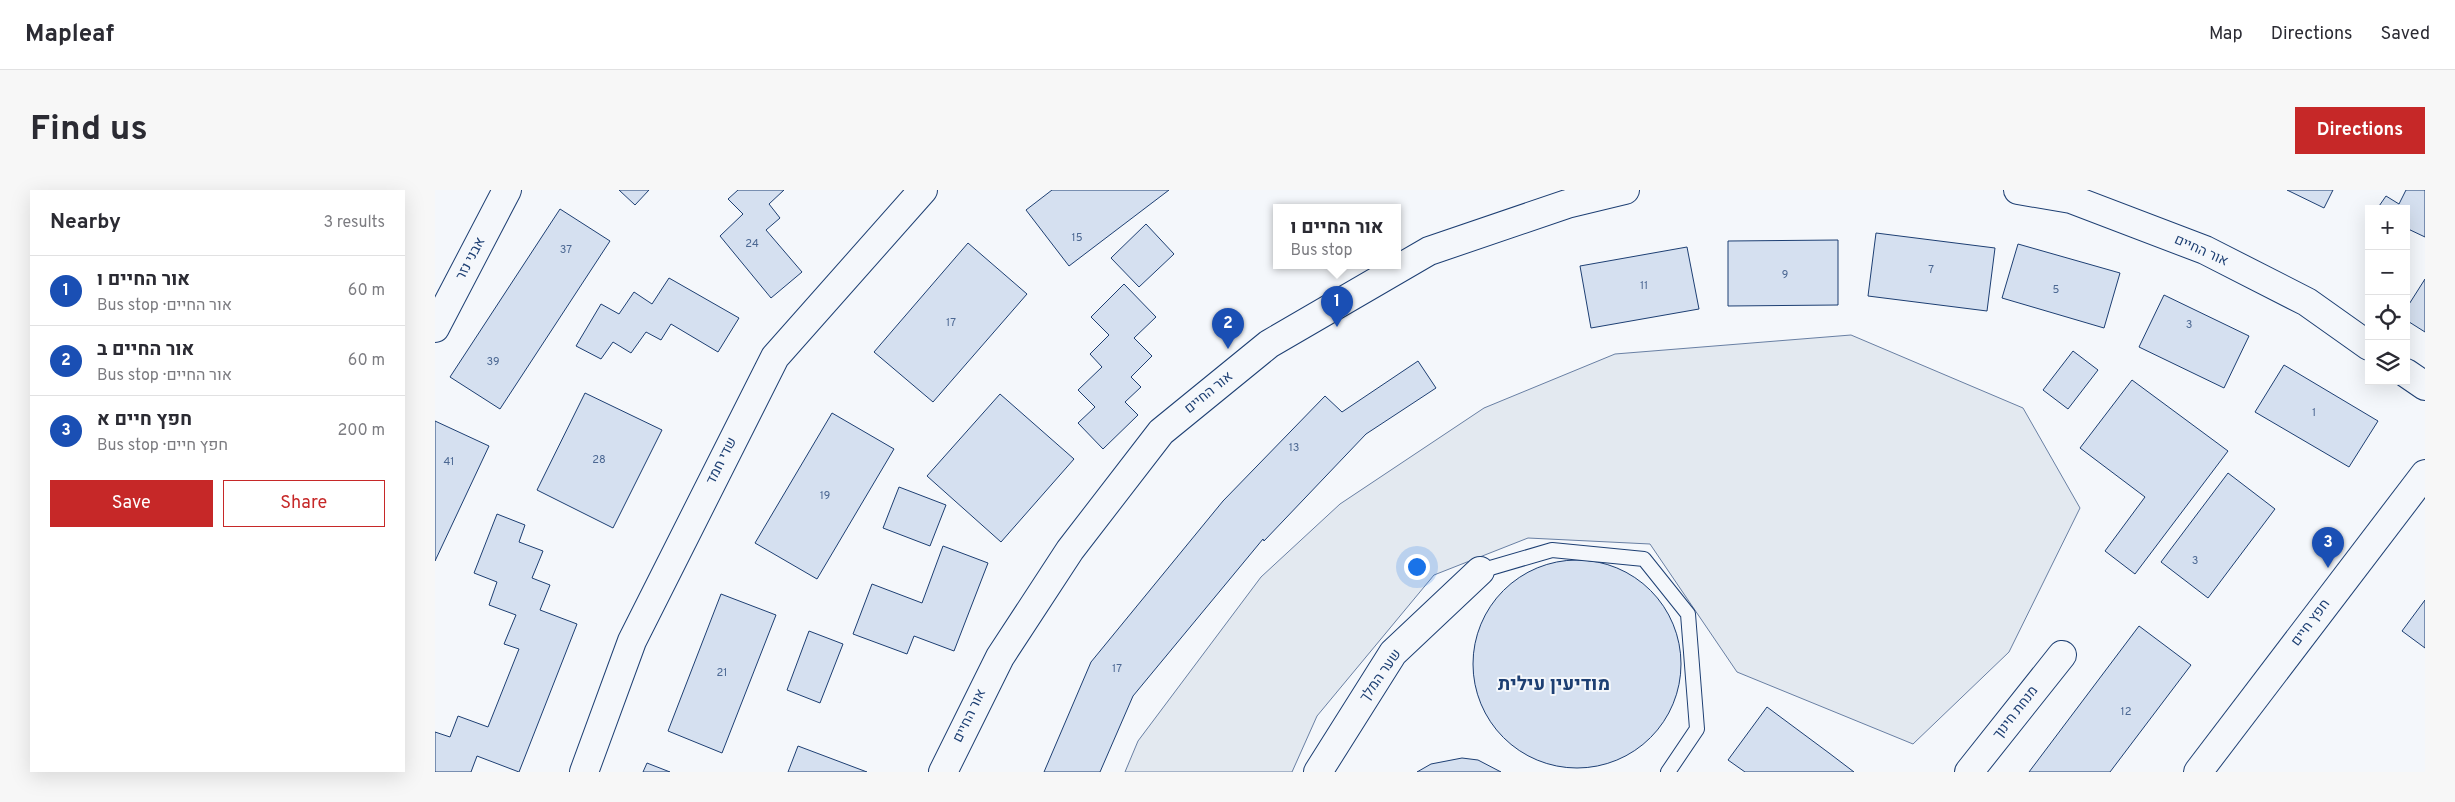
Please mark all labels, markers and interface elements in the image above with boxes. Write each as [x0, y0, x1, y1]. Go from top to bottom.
text: Mapleaf [25, 20, 114, 50]
text: Map [2209, 23, 2243, 46]
text: Directions [2271, 23, 2353, 46]
text: Saved [2381, 23, 2430, 46]
button: Directions [2295, 107, 2425, 154]
text: Find us [30, 108, 148, 152]
popup [1273, 204, 1401, 269]
map controls [2365, 205, 2410, 385]
button: + [2365, 205, 2410, 250]
text: Nearby [50, 209, 121, 236]
text: 3 results [323, 213, 385, 233]
text: אור החיים ו [1291, 216, 1383, 240]
house number: 15 [1072, 231, 1083, 245]
street label: אור החיים [2171, 232, 2231, 270]
street label: אבני נזר [453, 235, 489, 283]
house number: 24 [745, 237, 759, 251]
text: Bus stop [1291, 241, 1352, 261]
house number: 37 [560, 243, 572, 257]
button: − [2365, 250, 2410, 295]
house number: 7 [1928, 263, 1934, 277]
text: אור החיים ו [97, 268, 190, 292]
house number: 9 [1782, 268, 1788, 282]
house number: 11 [1640, 279, 1648, 293]
text: 1 [63, 281, 69, 301]
text: 60 m [348, 281, 385, 301]
house number: 5 [2053, 283, 2060, 297]
pin: 1 [1321, 286, 1353, 327]
button: locate [2365, 295, 2410, 340]
text: Bus stop · אור החיים [97, 296, 232, 316]
pin: 2 [1212, 308, 1244, 349]
house number: 17 [946, 316, 956, 330]
house number: 3 [2186, 318, 2192, 332]
text: אור החיים ב [97, 338, 194, 362]
button: layers [2365, 340, 2410, 385]
text: 2 [61, 351, 71, 371]
text: 60 m [348, 351, 385, 371]
house number: 39 [487, 355, 499, 369]
text: Bus stop · אור החיים [97, 366, 232, 386]
street label: אור החיים [1181, 368, 1237, 418]
house number: 1 [2312, 406, 2316, 420]
text: חפץ חיים א [97, 408, 192, 432]
text: 3 [61, 421, 71, 441]
text: 200 m [337, 421, 385, 441]
street label: שדי חמד [703, 435, 741, 487]
text: Bus stop · חפץ חיים [97, 436, 228, 456]
house number: 13 [1289, 441, 1299, 455]
house number: 28 [592, 453, 606, 467]
house number: 41 [444, 455, 454, 469]
button: Save [50, 480, 213, 527]
button: Share [223, 480, 385, 527]
house number: 19 [820, 489, 830, 503]
pin: 3 [2312, 527, 2344, 568]
your location [1404, 554, 1430, 580]
house number: 3 [2192, 554, 2198, 568]
street label: חפץ חיים [2288, 596, 2334, 650]
street label: שער המלך [1357, 646, 1405, 706]
house number: 17 [1112, 662, 1122, 676]
house number: 21 [717, 666, 727, 680]
district label: מודיעין עילית [1498, 673, 1610, 697]
street label: מנחת חינוך [1990, 683, 2042, 743]
street label: אור החיים [950, 686, 990, 745]
house number: 12 [2121, 705, 2131, 719]

